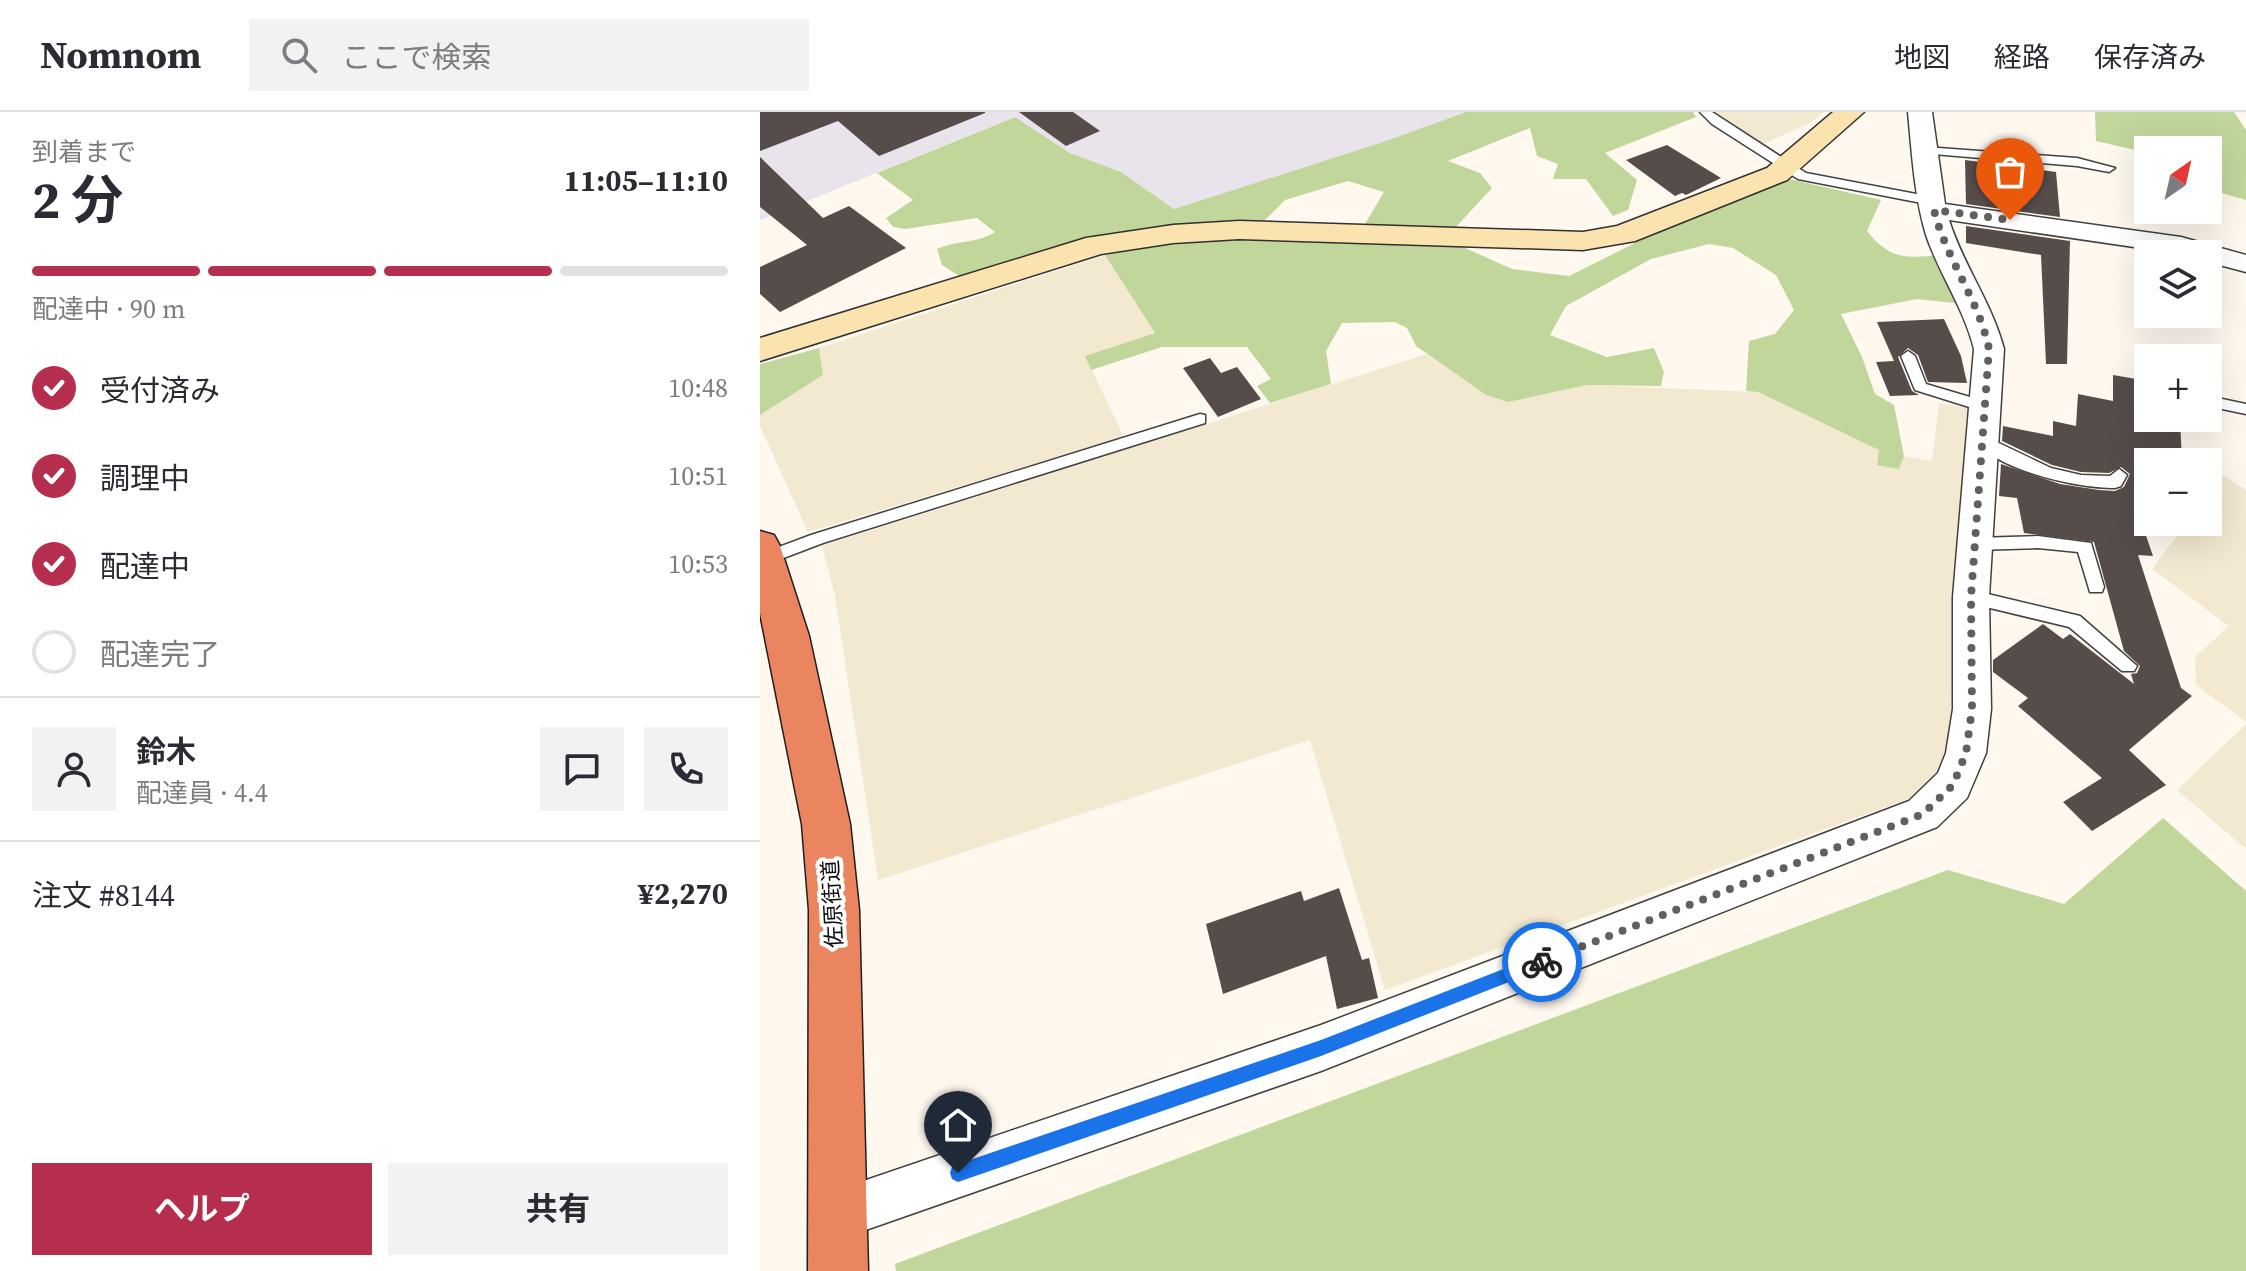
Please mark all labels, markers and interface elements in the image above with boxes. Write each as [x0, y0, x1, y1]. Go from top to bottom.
search box [249, 19, 809, 91]
text: Nomnom [40, 29, 201, 81]
icon: search [277, 33, 321, 77]
text: ここで検索 [341, 37, 491, 78]
text: 地図 [1894, 38, 1950, 76]
text: 経路 [1994, 38, 2050, 76]
text: 保存済み [2094, 38, 2206, 76]
text: 到着まで [32, 134, 136, 170]
north arrow [2134, 136, 2222, 224]
map controls [2134, 136, 2222, 536]
pin [1976, 138, 2044, 220]
icon: bag [1988, 150, 2032, 194]
text: 11:05–11:10 [564, 160, 728, 201]
text: 2 分 [32, 164, 123, 235]
button: layers [2134, 240, 2222, 328]
text: 配達中 · 90 m [32, 291, 185, 327]
button: + [2134, 344, 2222, 432]
icon: check [32, 366, 76, 410]
text: 受付済み [100, 370, 220, 411]
text: 10:48 [668, 370, 728, 406]
button: − [2134, 448, 2222, 536]
icon: check [32, 454, 76, 498]
text: 調理中 [100, 458, 190, 499]
text: 10:51 [668, 458, 728, 494]
icon: check [32, 542, 76, 586]
text: 配達中 [100, 546, 190, 587]
text: 10:53 [668, 546, 728, 582]
text: 配達完了 [100, 634, 220, 675]
button: person [32, 727, 116, 811]
button: chat [540, 727, 624, 811]
button: phone [644, 727, 728, 811]
text: 鈴木 [136, 731, 196, 772]
text: 配達員 · 4.4 [136, 775, 268, 811]
street label: 佐原街道 [815, 859, 849, 949]
text: ¥2,270 [638, 873, 728, 914]
text: 注文 #8144 [32, 875, 175, 916]
courier [1502, 922, 1582, 1002]
icon: bike [1520, 940, 1564, 984]
pin [924, 1091, 992, 1173]
icon: home [936, 1103, 980, 1147]
button: ヘルプ [32, 1163, 372, 1255]
button: 共有 [388, 1163, 728, 1255]

